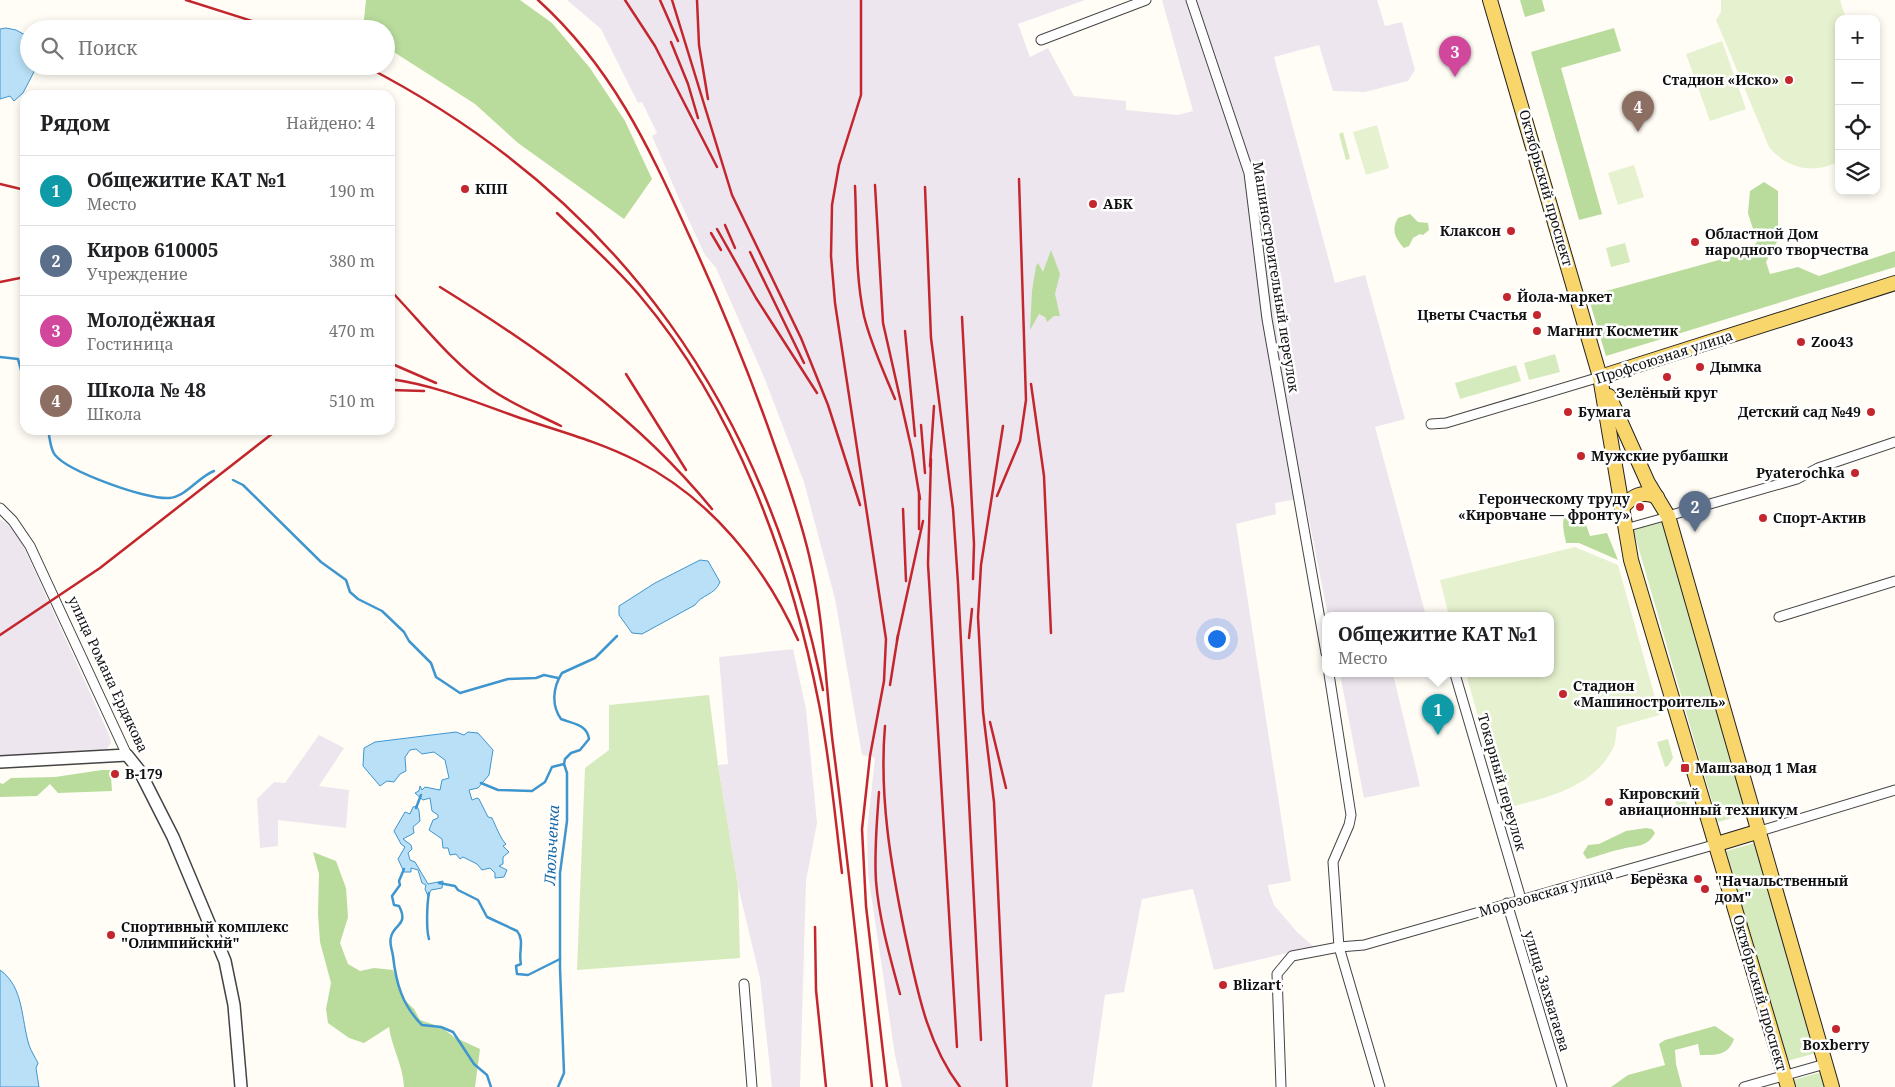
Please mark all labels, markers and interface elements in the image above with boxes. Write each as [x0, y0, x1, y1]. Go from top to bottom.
map controls [1835, 15, 1880, 195]
button: + [1835, 15, 1880, 60]
search box [20, 20, 395, 75]
icon: search [38, 34, 66, 62]
text: Поиск [78, 35, 137, 61]
pin: 3 [1439, 36, 1471, 77]
button: − [1835, 60, 1880, 105]
place label: Стадион «Иско» [1662, 70, 1779, 89]
marker: Стадион «Иско» [1783, 74, 1795, 86]
pin: 4 [1622, 91, 1654, 132]
button: locate [1835, 105, 1880, 150]
street label: Октябрьский проспект [1515, 107, 1578, 269]
text: Рядом [40, 109, 110, 137]
text: Найдено: 4 [286, 112, 375, 134]
button: layers [1835, 150, 1880, 195]
street label: Машиностроительный переулок [1249, 160, 1304, 394]
text: Общежитие КАТ №1 [87, 167, 287, 193]
place label: КПП [475, 179, 508, 198]
text: 1 [51, 180, 61, 202]
text: 190 m [329, 180, 375, 202]
marker: КПП [459, 183, 471, 195]
text: Место [87, 193, 136, 215]
place label: АБК [1103, 194, 1133, 213]
marker: АБК [1087, 198, 1099, 210]
place label: Клаксон [1440, 221, 1502, 240]
place label: Областной Дом народного творчества [1705, 224, 1869, 259]
marker: Клаксон [1505, 225, 1517, 237]
marker: Областной Дом народного творчества [1689, 236, 1701, 248]
text: Киров 610005 [87, 237, 218, 263]
text: 2 [51, 250, 61, 272]
text: 380 m [329, 250, 375, 272]
text: Учреждение [87, 263, 188, 285]
place label: Йола-маркет [1517, 287, 1612, 306]
marker: Йола-маркет [1501, 291, 1513, 303]
place label: Цветы Счастья [1417, 305, 1527, 324]
text: Молодёжная [87, 307, 215, 333]
marker: Цветы Счастья [1531, 309, 1543, 321]
text: 3 [51, 320, 61, 342]
text: 470 m [329, 320, 375, 342]
place label: Магнит Косметик [1547, 321, 1678, 340]
marker: Магнит Косметик [1531, 325, 1543, 337]
street label: Профсоюзная улица [1593, 325, 1735, 388]
place label: Zoo43 [1811, 332, 1853, 351]
text: Гостиница [87, 333, 174, 355]
marker: Zoo43 [1795, 336, 1807, 348]
place label: Дымка [1710, 357, 1762, 376]
marker: Дымка [1694, 361, 1706, 373]
marker: Зелёный круг [1661, 371, 1673, 383]
text: Школа № 48 [87, 377, 206, 403]
place label: Зелёный круг [1616, 383, 1718, 402]
text: 4 [51, 390, 61, 412]
text: 510 m [329, 390, 375, 412]
place label: Бумага [1578, 402, 1631, 421]
place label: Детский сад №49 [1738, 402, 1861, 421]
text: Школа [87, 403, 142, 425]
marker: Бумага [1562, 406, 1574, 418]
marker: Детский сад №49 [1865, 406, 1877, 418]
place label: Мужские рубашки [1591, 446, 1729, 465]
marker: Мужские рубашки [1575, 450, 1587, 462]
place label: Pyaterochka [1756, 463, 1845, 482]
marker: Pyaterochka [1849, 467, 1861, 479]
place label: Героическому труду «Кировчане — фронту» [1458, 489, 1631, 524]
pin: 2 [1679, 491, 1711, 532]
marker: Героическому труду «Кировчане — фронту» [1634, 501, 1646, 513]
place label: Спорт-Актив [1773, 508, 1867, 527]
marker: Спорт-Актив [1757, 512, 1769, 524]
street label: улица Романа Ердякова [64, 593, 153, 755]
popup [1322, 612, 1554, 677]
text: Общежитие КАТ №1 [1338, 621, 1538, 647]
your location [1204, 626, 1230, 652]
text: Место [1338, 647, 1388, 669]
place label: Стадион «Машиностроитель» [1573, 676, 1726, 711]
marker: Стадион «Машиностроитель» [1557, 688, 1569, 700]
pin: 1 [1422, 694, 1454, 735]
street label: Токарный переулок [1474, 711, 1531, 853]
place label: Машзавод 1 Мая [1695, 758, 1817, 777]
marker: Машзавод 1 Мая [1679, 762, 1691, 774]
place label: В-179 [125, 764, 163, 783]
marker: В-179 [109, 768, 121, 780]
place label: Кировский авиационный техникум [1619, 784, 1798, 819]
marker: Кировский авиационный техникум [1603, 796, 1615, 808]
water label: Люльченка [539, 804, 563, 887]
street label: Морозовская улица [1476, 864, 1615, 921]
place label: Берёзка [1630, 869, 1688, 888]
place label: "Начальственный дом" [1715, 871, 1849, 906]
marker: Берёзка [1692, 873, 1704, 885]
marker: "Начальственный дом" [1699, 883, 1711, 895]
street label: Октябрьский проспект [1729, 912, 1792, 1074]
place label: Спортивный комплекс "Олимпийский" [121, 917, 289, 952]
street label: улица Захватаева [1520, 928, 1575, 1054]
marker: Спортивный комплекс "Олимпийский" [105, 929, 117, 941]
place label: Blizart [1233, 975, 1281, 994]
marker: Blizart [1217, 979, 1229, 991]
marker: Boxberry [1830, 1023, 1842, 1035]
place label: Boxberry [1803, 1035, 1870, 1054]

